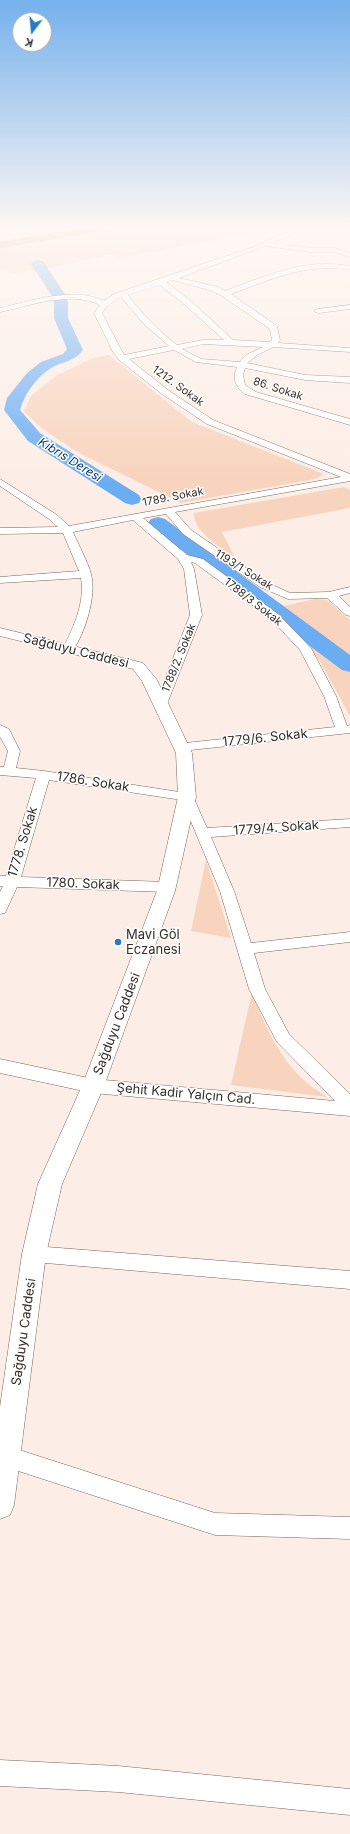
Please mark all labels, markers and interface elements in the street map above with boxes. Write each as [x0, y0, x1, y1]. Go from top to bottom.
north arrow [12, 12, 52, 52]
text: K [23, 35, 35, 50]
street label: 1212. Sokak [150, 363, 206, 409]
street label: 86. Sokak [252, 375, 304, 403]
water label: Kıbrıs Deresi [36, 435, 104, 485]
street label: 1789. Sokak [141, 485, 205, 509]
street label: 1193/1 Sokak [213, 547, 275, 593]
street label: 1788/3 Sokak [221, 575, 285, 629]
street label: 1788/2. Sokak [159, 622, 199, 694]
street label: Sağduyu Caddesi [22, 630, 130, 672]
street label: 1779/6. Sokak [222, 726, 308, 750]
street label: 1786. Sokak [56, 769, 130, 795]
street label: 1778. Sokak [5, 805, 41, 879]
street label: 1779/4. Sokak [233, 817, 319, 839]
street label: 1780. Sokak [46, 875, 120, 893]
place label: Mavi Göl Eczanesi [126, 927, 181, 958]
marker: Mavi Göl Eczanesi [113, 937, 123, 947]
street label: Sağduyu Caddesi [90, 971, 144, 1077]
street label: Şehit Kadir Yalçın Cad. [116, 1080, 256, 1108]
street label: Sağduyu Caddesi [9, 1277, 39, 1387]

